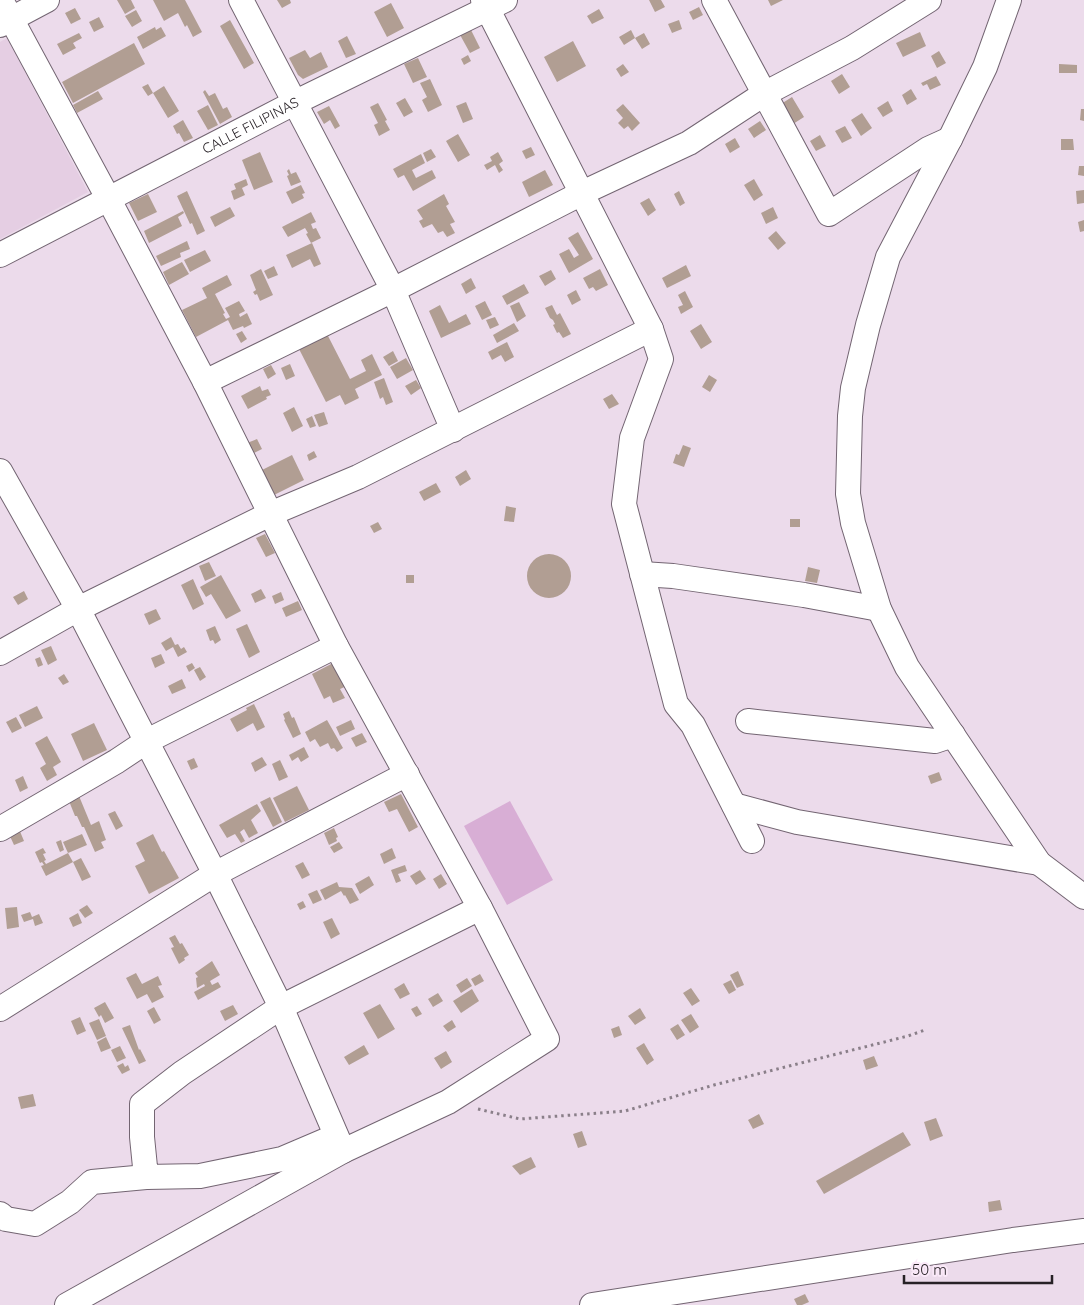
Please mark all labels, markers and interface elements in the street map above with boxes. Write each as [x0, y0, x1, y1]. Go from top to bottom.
street label: CALLE FILIPINAS [199, 93, 302, 158]
scale bar [904, 1252, 1052, 1284]
text: 50 m [912, 1260, 947, 1279]

